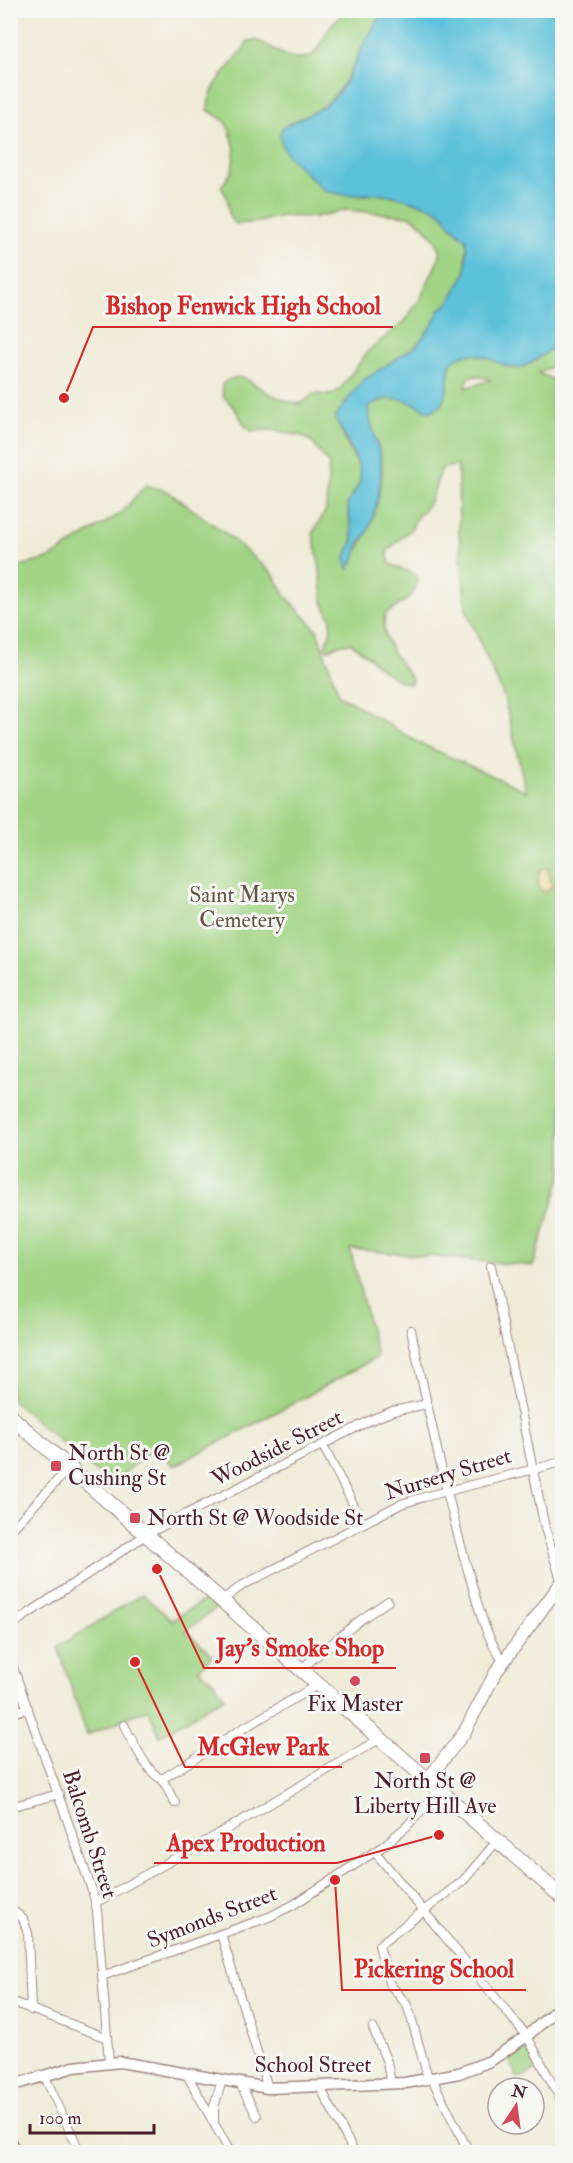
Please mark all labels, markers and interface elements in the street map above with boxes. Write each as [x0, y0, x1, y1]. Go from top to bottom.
callout: Bishop Fenwick High School [93, 285, 393, 327]
text: Bishop Fenwick High School [105, 291, 382, 322]
park label: Saint Marys Cemetery [189, 881, 295, 934]
street label: Woodside Street [206, 1403, 347, 1493]
place label: North St @ Cushing St [68, 1439, 170, 1492]
street label: Nursery Street [381, 1441, 515, 1507]
marker: North St @ Cushing St [49, 1459, 63, 1473]
place label: North St @ Woodside St [147, 1504, 363, 1532]
marker: North St @ Woodside St [128, 1511, 142, 1525]
callout: Jay's Smoke Shop [204, 1626, 396, 1668]
text: Jay's Smoke Shop [215, 1633, 384, 1664]
marker: Fix Master [348, 1674, 362, 1688]
place label: Fix Master [307, 1690, 404, 1718]
callout: McGlew Park [185, 1725, 342, 1767]
text: McGlew Park [196, 1732, 330, 1763]
marker: North St @ Liberty Hill Ave [418, 1751, 432, 1765]
street label: Balcomb Street [56, 1766, 124, 1902]
place label: North St @ Liberty Hill Ave [353, 1767, 497, 1820]
callout: Apex Production [154, 1821, 337, 1863]
text: Apex Production [165, 1828, 326, 1859]
street label: Symonds Street [143, 1879, 281, 1955]
callout: Pickering School [342, 1948, 526, 1990]
text: Pickering School [354, 1954, 515, 1985]
street label: School Street [254, 2051, 372, 2079]
north arrow [486, 2076, 546, 2136]
text: N [509, 2081, 529, 2104]
scale bar [30, 2097, 154, 2135]
text: 100 m [39, 2107, 82, 2130]

